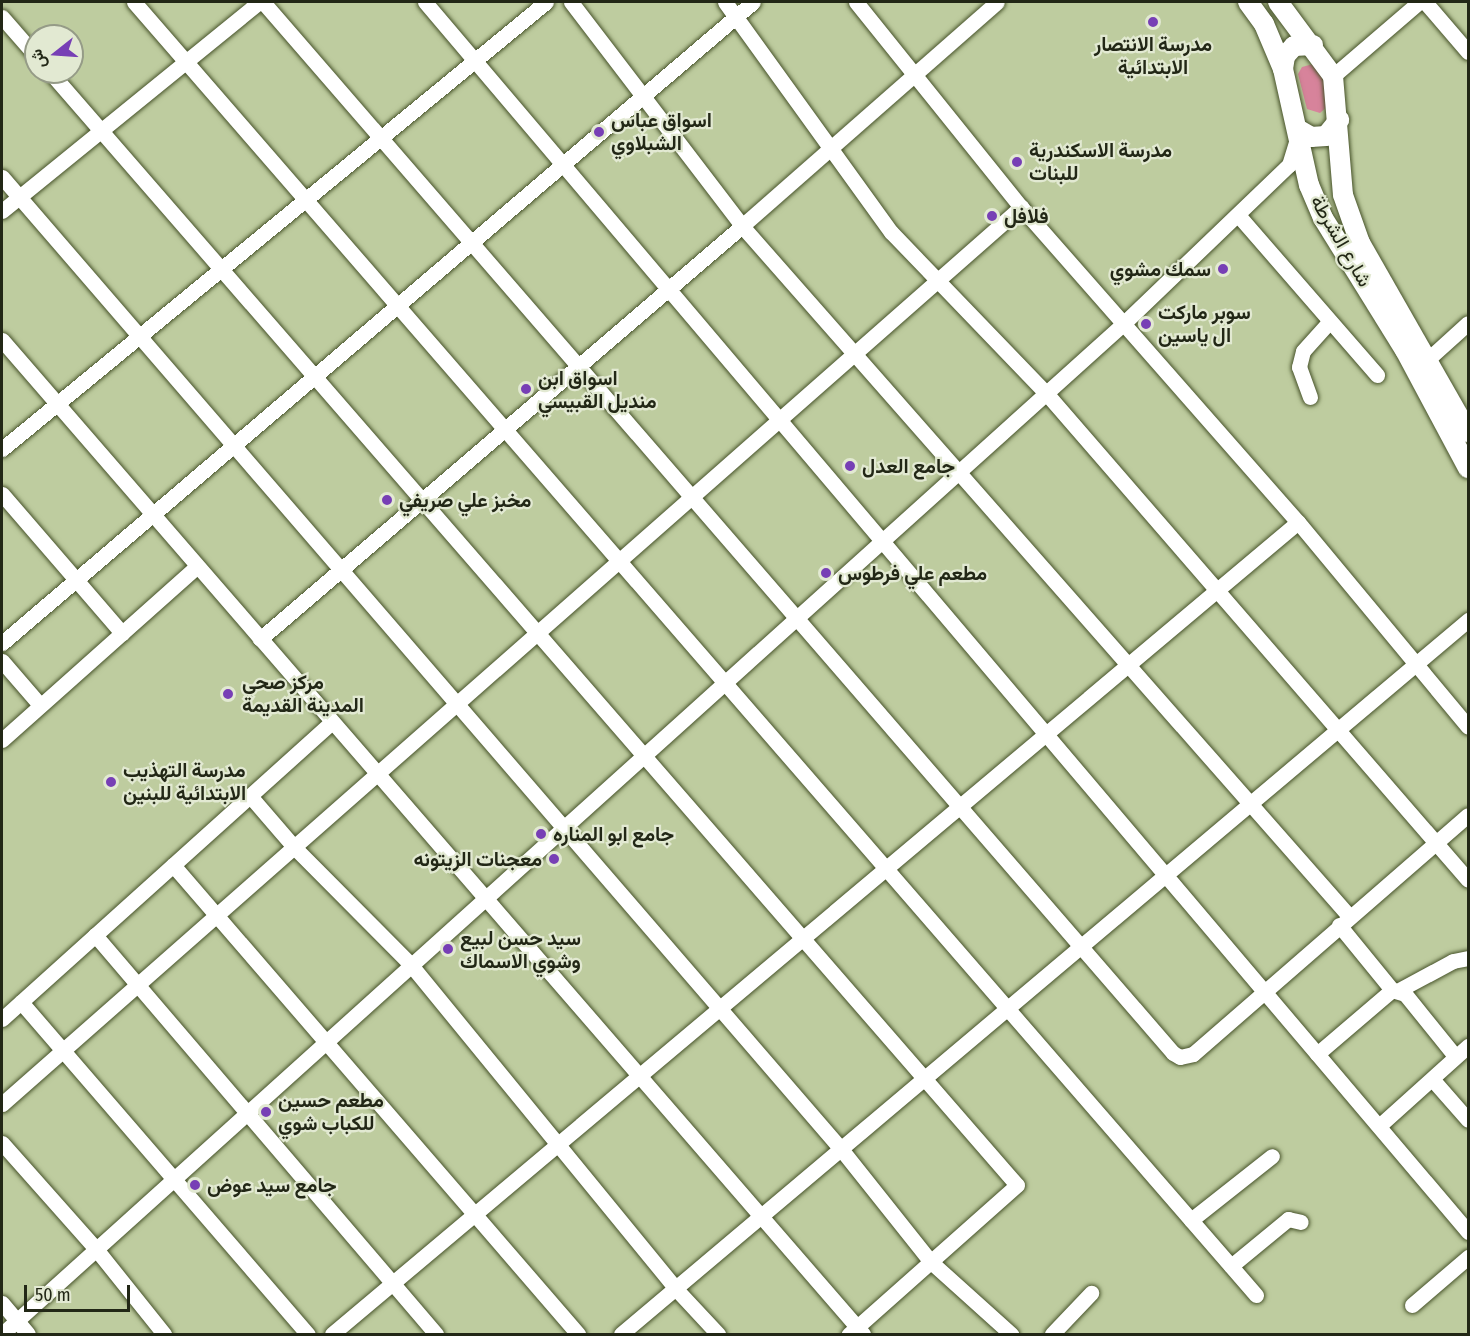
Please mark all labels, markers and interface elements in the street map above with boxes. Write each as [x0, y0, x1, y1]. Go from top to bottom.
marker: مدرسة الانتصار الابتدائية [1146, 15, 1160, 29]
north arrow [24, 24, 84, 84]
place label: مدرسة الانتصار الابتدائية [1094, 32, 1212, 79]
text: ش [26, 47, 50, 71]
place label: اسواق عباس الشبلاوي [611, 108, 712, 155]
marker: اسواق عباس الشبلاوي [592, 125, 606, 139]
place label: مدرسة الاسكندرية للبنات [1029, 138, 1172, 185]
marker: مدرسة الاسكندرية للبنات [1010, 155, 1024, 169]
street label: شارع الشرطة [1305, 191, 1377, 291]
place label: فلافل [1004, 204, 1049, 228]
marker: فلافل [985, 209, 999, 223]
place label: سمك مشوي [1110, 257, 1211, 281]
marker: سمك مشوي [1216, 262, 1230, 276]
place label: سوبر ماركت ال ياسين [1158, 300, 1251, 347]
marker: سوبر ماركت ال ياسين [1139, 317, 1153, 331]
place label: اسواق ابن منديل القبيسي [538, 366, 657, 413]
marker: اسواق ابن منديل القبيسي [519, 382, 533, 396]
place label: جامع العدل [862, 454, 955, 478]
marker: جامع العدل [843, 459, 857, 473]
place label: مخبز علي صريفي [399, 488, 531, 512]
marker: مخبز علي صريفي [380, 493, 394, 507]
place label: مطعم علي فرطوس [838, 561, 987, 585]
marker: مطعم علي فرطوس [819, 566, 833, 580]
place label: مركز صحي المدينة القديمة [242, 670, 364, 717]
marker: مركز صحي المدينة القديمة [219, 685, 237, 703]
place label: مدرسة التهذيب الابتدائية للبنين [123, 759, 246, 806]
marker: مدرسة التهذيب الابتدائية للبنين [104, 775, 118, 789]
place label: جامع ابو المناره [553, 822, 674, 846]
marker: جامع ابو المناره [534, 827, 548, 841]
place label: معجنات الزيتونه [413, 847, 542, 871]
marker: معجنات الزيتونه [547, 852, 561, 866]
place label: سيد حسن لبيع وشوي الاسماك [460, 926, 581, 973]
marker: سيد حسن لبيع وشوي الاسماك [441, 942, 455, 956]
place label: مطعم حسين للكباب شوي [278, 1088, 384, 1135]
marker: مطعم حسين للكباب شوي [259, 1105, 273, 1119]
place label: جامع سيد عوض [207, 1173, 337, 1197]
marker: جامع سيد عوض [188, 1178, 202, 1192]
scale bar [27, 1273, 134, 1311]
text: 50 m [35, 1284, 71, 1306]

